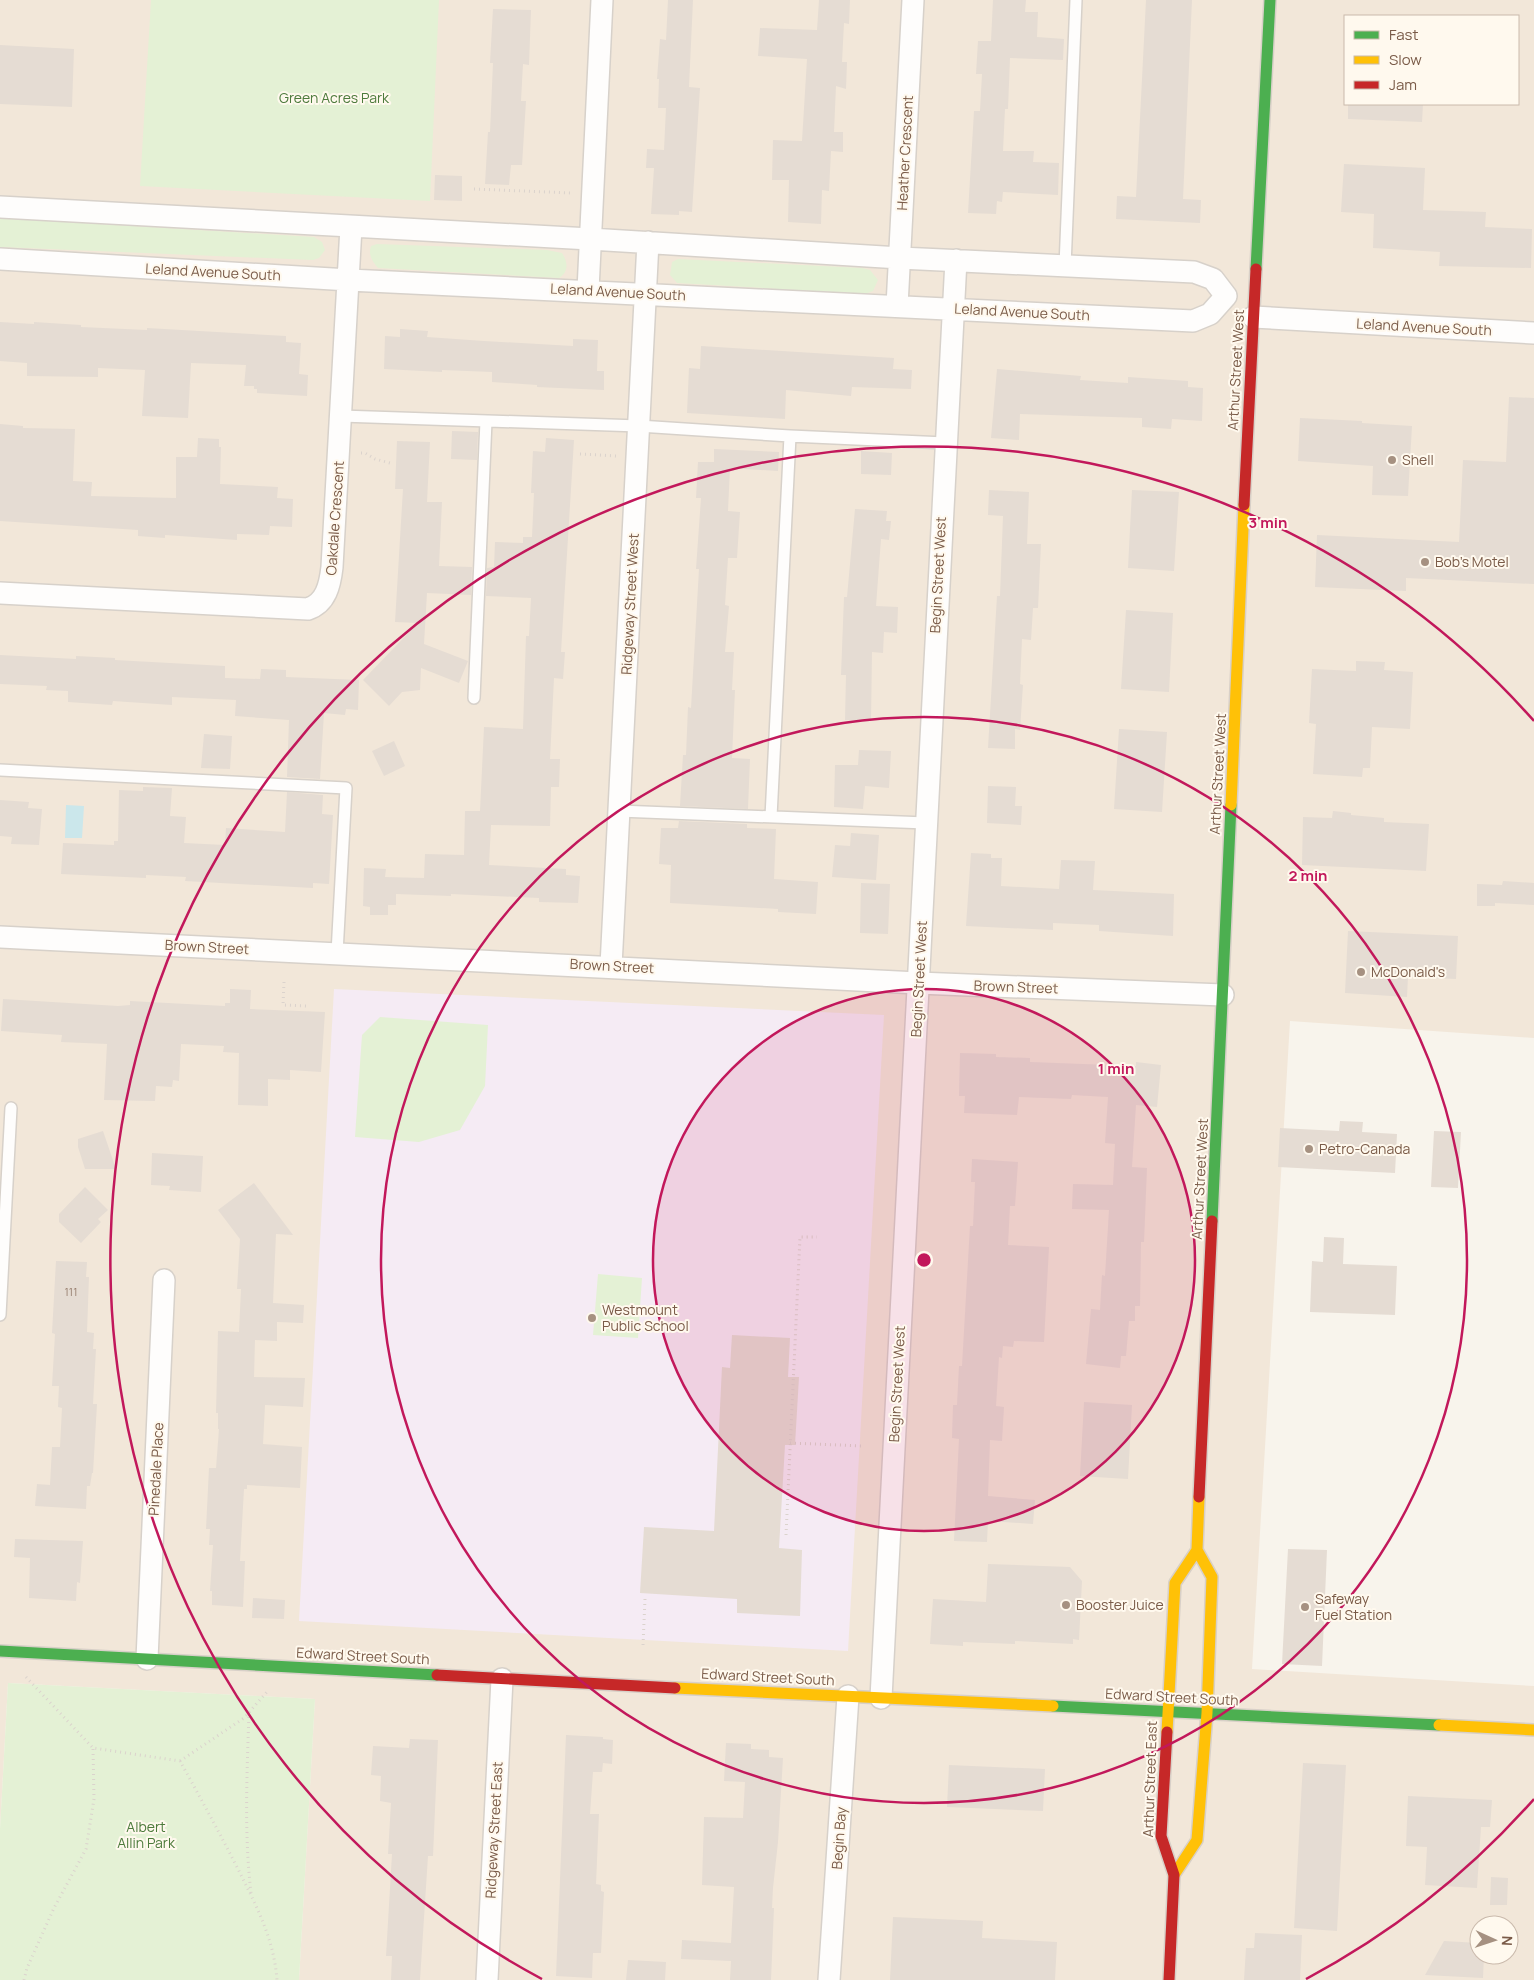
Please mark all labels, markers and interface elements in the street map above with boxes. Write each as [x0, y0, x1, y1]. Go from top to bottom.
legend [1344, 15, 1519, 105]
text: Fast [1389, 24, 1418, 45]
text: Slow [1389, 49, 1422, 70]
text: Jam [1389, 74, 1417, 95]
park label: Green Acres Park [279, 88, 390, 107]
street label: Heather Crescent [892, 95, 917, 211]
street label: Leland Avenue South [145, 258, 281, 285]
street label: Leland Avenue South [550, 278, 686, 305]
street label: Leland Avenue South [954, 298, 1090, 325]
street label: Arthur Street West [1223, 309, 1248, 431]
street label: Leland Avenue South [1356, 313, 1492, 340]
place label: Shell [1402, 450, 1434, 469]
marker: Shell [1386, 454, 1398, 466]
street label: Oakdale Crescent [321, 460, 348, 576]
text: 3 min [1249, 512, 1287, 533]
street label: Begin Street West [925, 516, 950, 634]
street label: Ridgeway Street West [616, 532, 643, 675]
place label: Bob's Motel [1435, 552, 1509, 571]
marker: Bob's Motel [1419, 556, 1431, 568]
street label: Arthur Street West [1205, 713, 1230, 835]
text: 2 min [1288, 865, 1328, 886]
street label: Begin Street West [906, 920, 931, 1038]
street label: Brown Street [164, 935, 250, 958]
street label: Brown Street [569, 954, 655, 977]
place label: McDonald's [1371, 962, 1445, 981]
marker: McDonald's [1355, 966, 1367, 978]
street label: Brown Street [973, 976, 1059, 997]
text: 1 min [1098, 1058, 1134, 1079]
street label: Arthur Street West [1187, 1118, 1212, 1240]
place label: Petro-Canada [1319, 1139, 1410, 1158]
marker: Petro-Canada [1303, 1143, 1315, 1155]
centre of rings [915, 1251, 933, 1269]
house number: 111 [65, 1284, 77, 1299]
place label: Westmount Public School [602, 1300, 689, 1335]
marker: Westmount Public School [586, 1312, 598, 1324]
street label: Begin Street West [884, 1325, 909, 1443]
street label: Pinedale Place [144, 1422, 167, 1516]
place label: Safeway Fuel Station [1315, 1589, 1392, 1624]
place label: Booster Juice [1076, 1595, 1164, 1614]
marker: Booster Juice [1060, 1599, 1072, 1611]
marker: Safeway Fuel Station [1299, 1601, 1311, 1613]
street label: Edward Street South [296, 1643, 430, 1668]
street label: Edward Street South [701, 1664, 835, 1689]
street label: Edward Street South [1105, 1684, 1239, 1709]
street label: Arthur Street East [1138, 1720, 1161, 1838]
street label: Ridgeway Street East [480, 1761, 507, 1899]
street label: Begin Bay [827, 1805, 850, 1870]
park label: Albert Allin Park [117, 1817, 176, 1852]
north arrow [1469, 1915, 1519, 1965]
text: N [1498, 1935, 1517, 1946]

